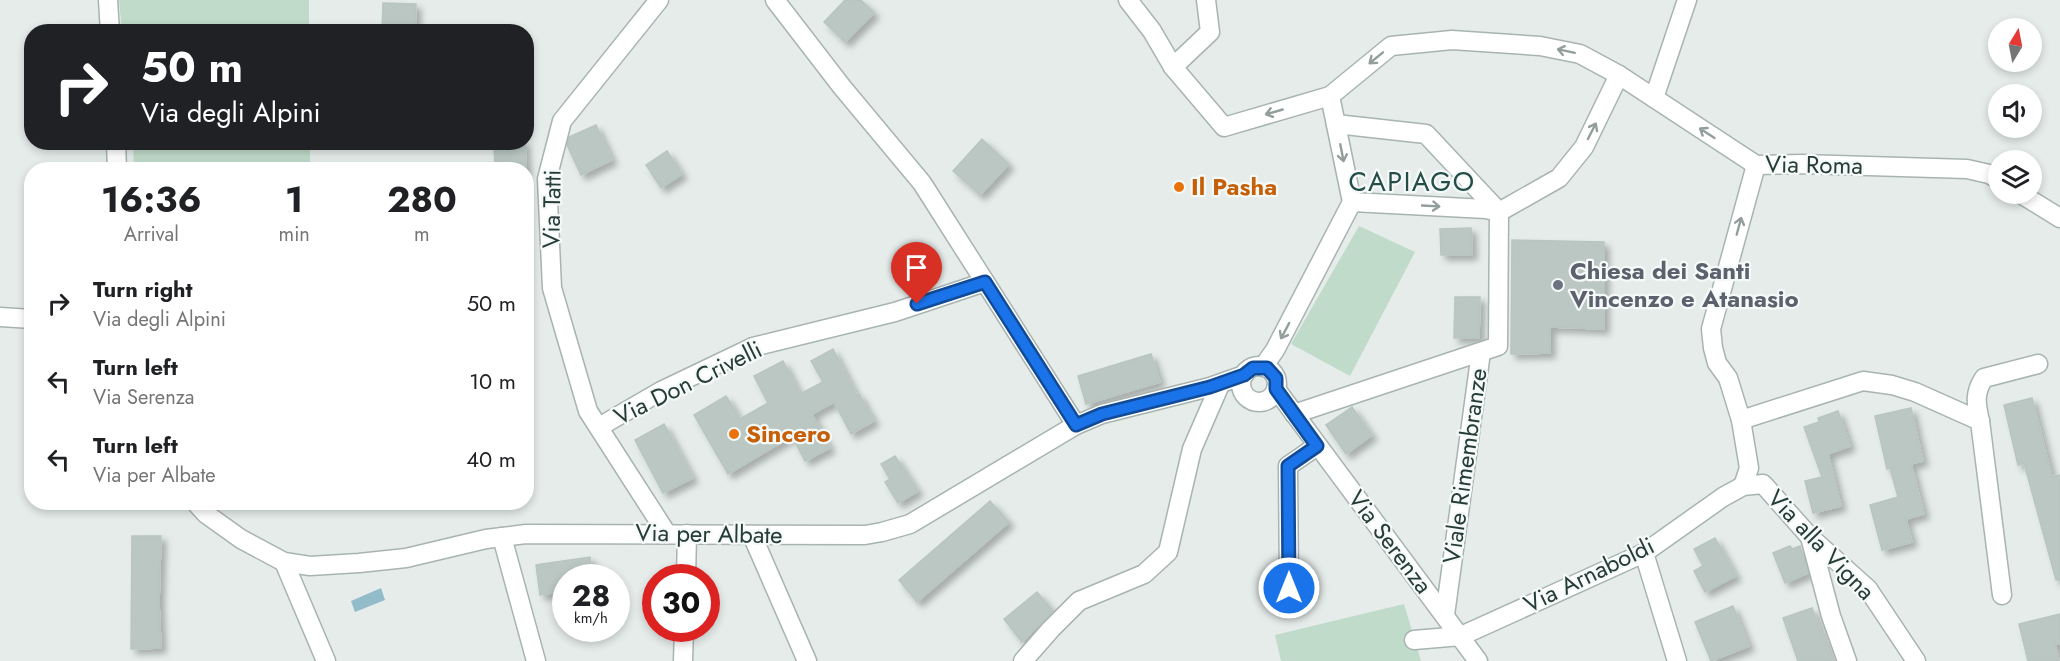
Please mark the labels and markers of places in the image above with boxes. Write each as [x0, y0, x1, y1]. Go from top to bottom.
place label: Il Pasha [1191, 169, 1277, 204]
marker: Il Pasha [1172, 180, 1186, 194]
pin [891, 242, 942, 304]
place label: Chiesa dei Santi Vincenzo e Atanasio [1569, 253, 1799, 316]
marker: Chiesa dei Santi Vincenzo e Atanasio [1551, 278, 1565, 292]
place label: Sincero [746, 416, 831, 451]
marker: Sincero [727, 427, 741, 441]

